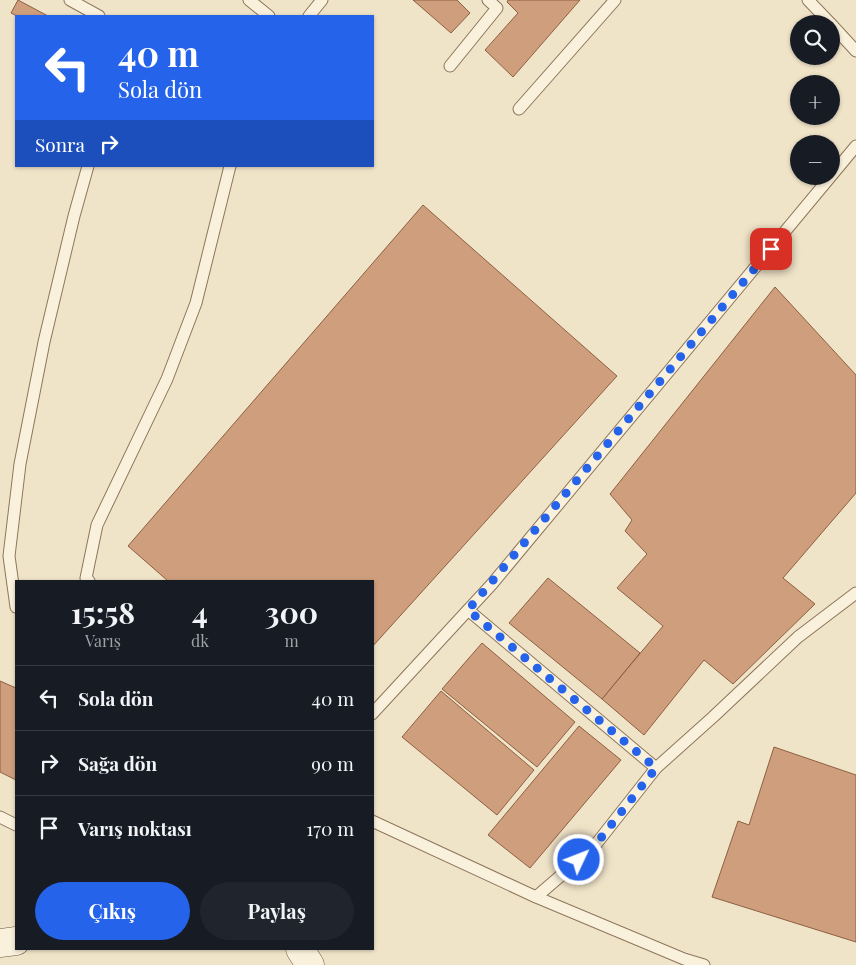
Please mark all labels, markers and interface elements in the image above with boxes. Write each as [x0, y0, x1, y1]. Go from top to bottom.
map controls [790, 15, 840, 185]
button: search [790, 15, 840, 65]
text: 40 m [118, 29, 199, 76]
icon: left [35, 35, 100, 100]
text: Sola dön [118, 74, 202, 104]
button: + [790, 75, 840, 125]
icon: right [95, 130, 123, 158]
text: Sonra [35, 131, 85, 157]
button: − [790, 135, 840, 185]
pin [750, 228, 792, 270]
icon: arrive [757, 235, 785, 263]
text: 15:58 [71, 592, 135, 632]
text: 4 [192, 592, 208, 632]
text: 300 [265, 592, 318, 632]
text: Varış [85, 630, 121, 651]
text: dk [191, 630, 209, 651]
text: m [284, 630, 299, 651]
icon: left [35, 684, 63, 712]
text: Sola dön [78, 685, 154, 711]
text: 40 m [312, 685, 354, 711]
icon: right [35, 749, 63, 777]
text: Sağa dön [78, 750, 157, 776]
text: 90 m [311, 750, 354, 776]
icon: arrive [35, 814, 63, 842]
text: Varış noktası [78, 815, 192, 841]
text: 170 m [306, 815, 354, 841]
position arrow [552, 833, 604, 885]
button: Çıkış [35, 882, 190, 940]
button: Paylaş [200, 882, 354, 940]

